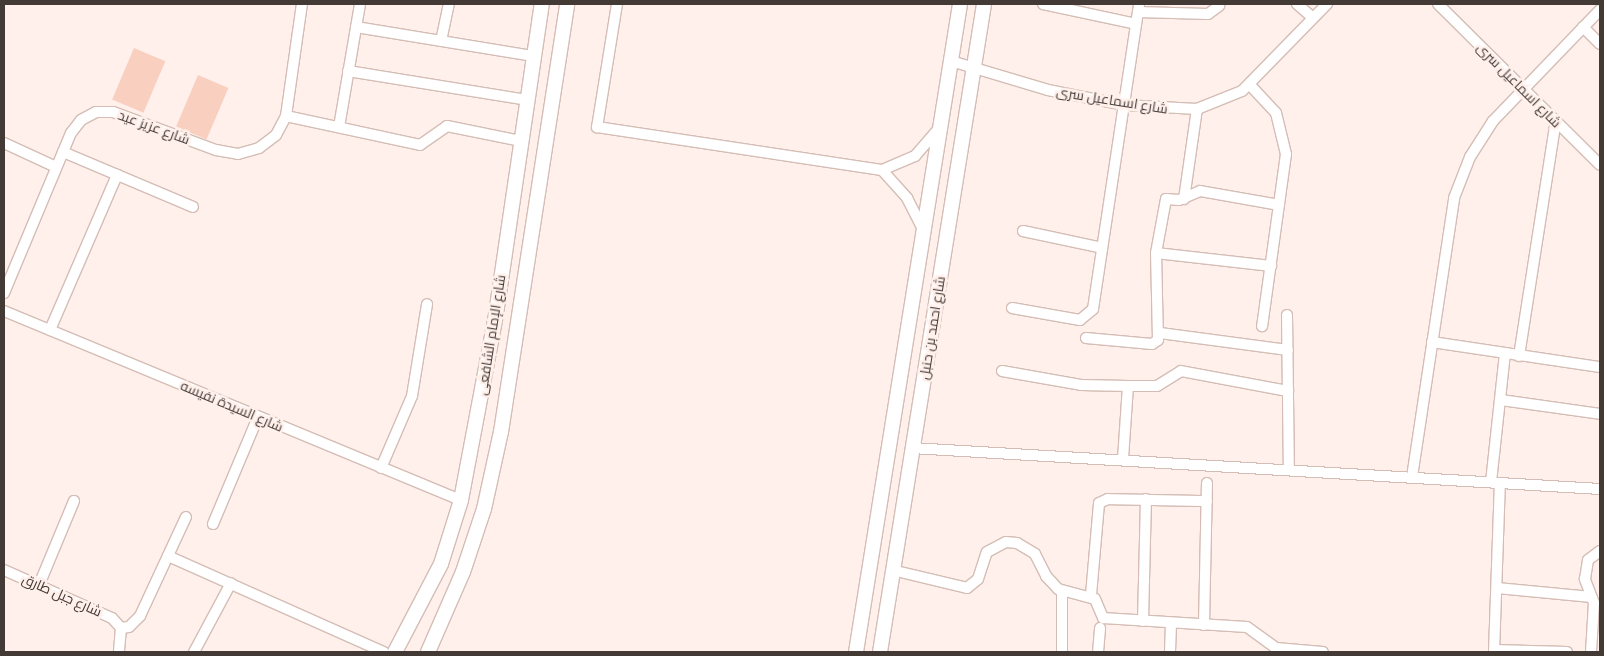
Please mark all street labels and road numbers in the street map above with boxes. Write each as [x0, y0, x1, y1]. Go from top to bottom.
street label: شارع اسماعيل سرى [1473, 39, 1565, 131]
street label: شارع اسماعيل سرى [1055, 83, 1169, 117]
street label: شارع عزيز عيد [116, 106, 192, 148]
street label: شارع الإمام الشافعى [473, 274, 509, 396]
street label: شارع احمد بن حنبل [916, 275, 948, 381]
street label: شارع السيدة نفيسه [178, 377, 286, 435]
street label: شارع جبل طارق [20, 570, 104, 620]

